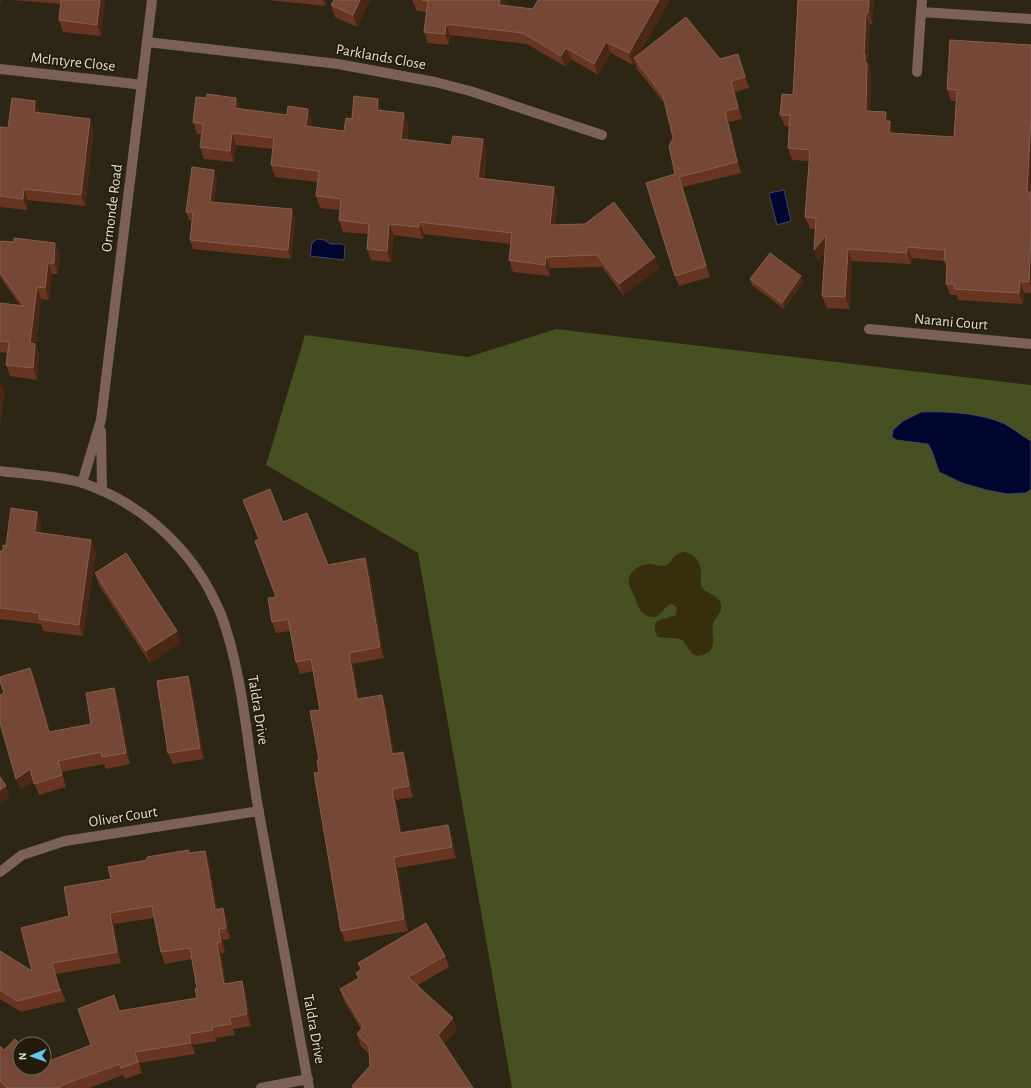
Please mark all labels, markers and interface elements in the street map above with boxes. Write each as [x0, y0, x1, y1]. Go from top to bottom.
street label: Parklands Close [335, 42, 427, 72]
street label: McIntyre Close [30, 50, 116, 74]
street label: Ormonde Road [99, 163, 125, 253]
street label: Narani Court [913, 311, 989, 333]
street label: Taldra Drive [245, 674, 271, 746]
street label: Oliver Court [88, 804, 159, 830]
street label: Taldra Drive [301, 993, 327, 1065]
north arrow [12, 1036, 52, 1076]
text: N [17, 1052, 28, 1060]

